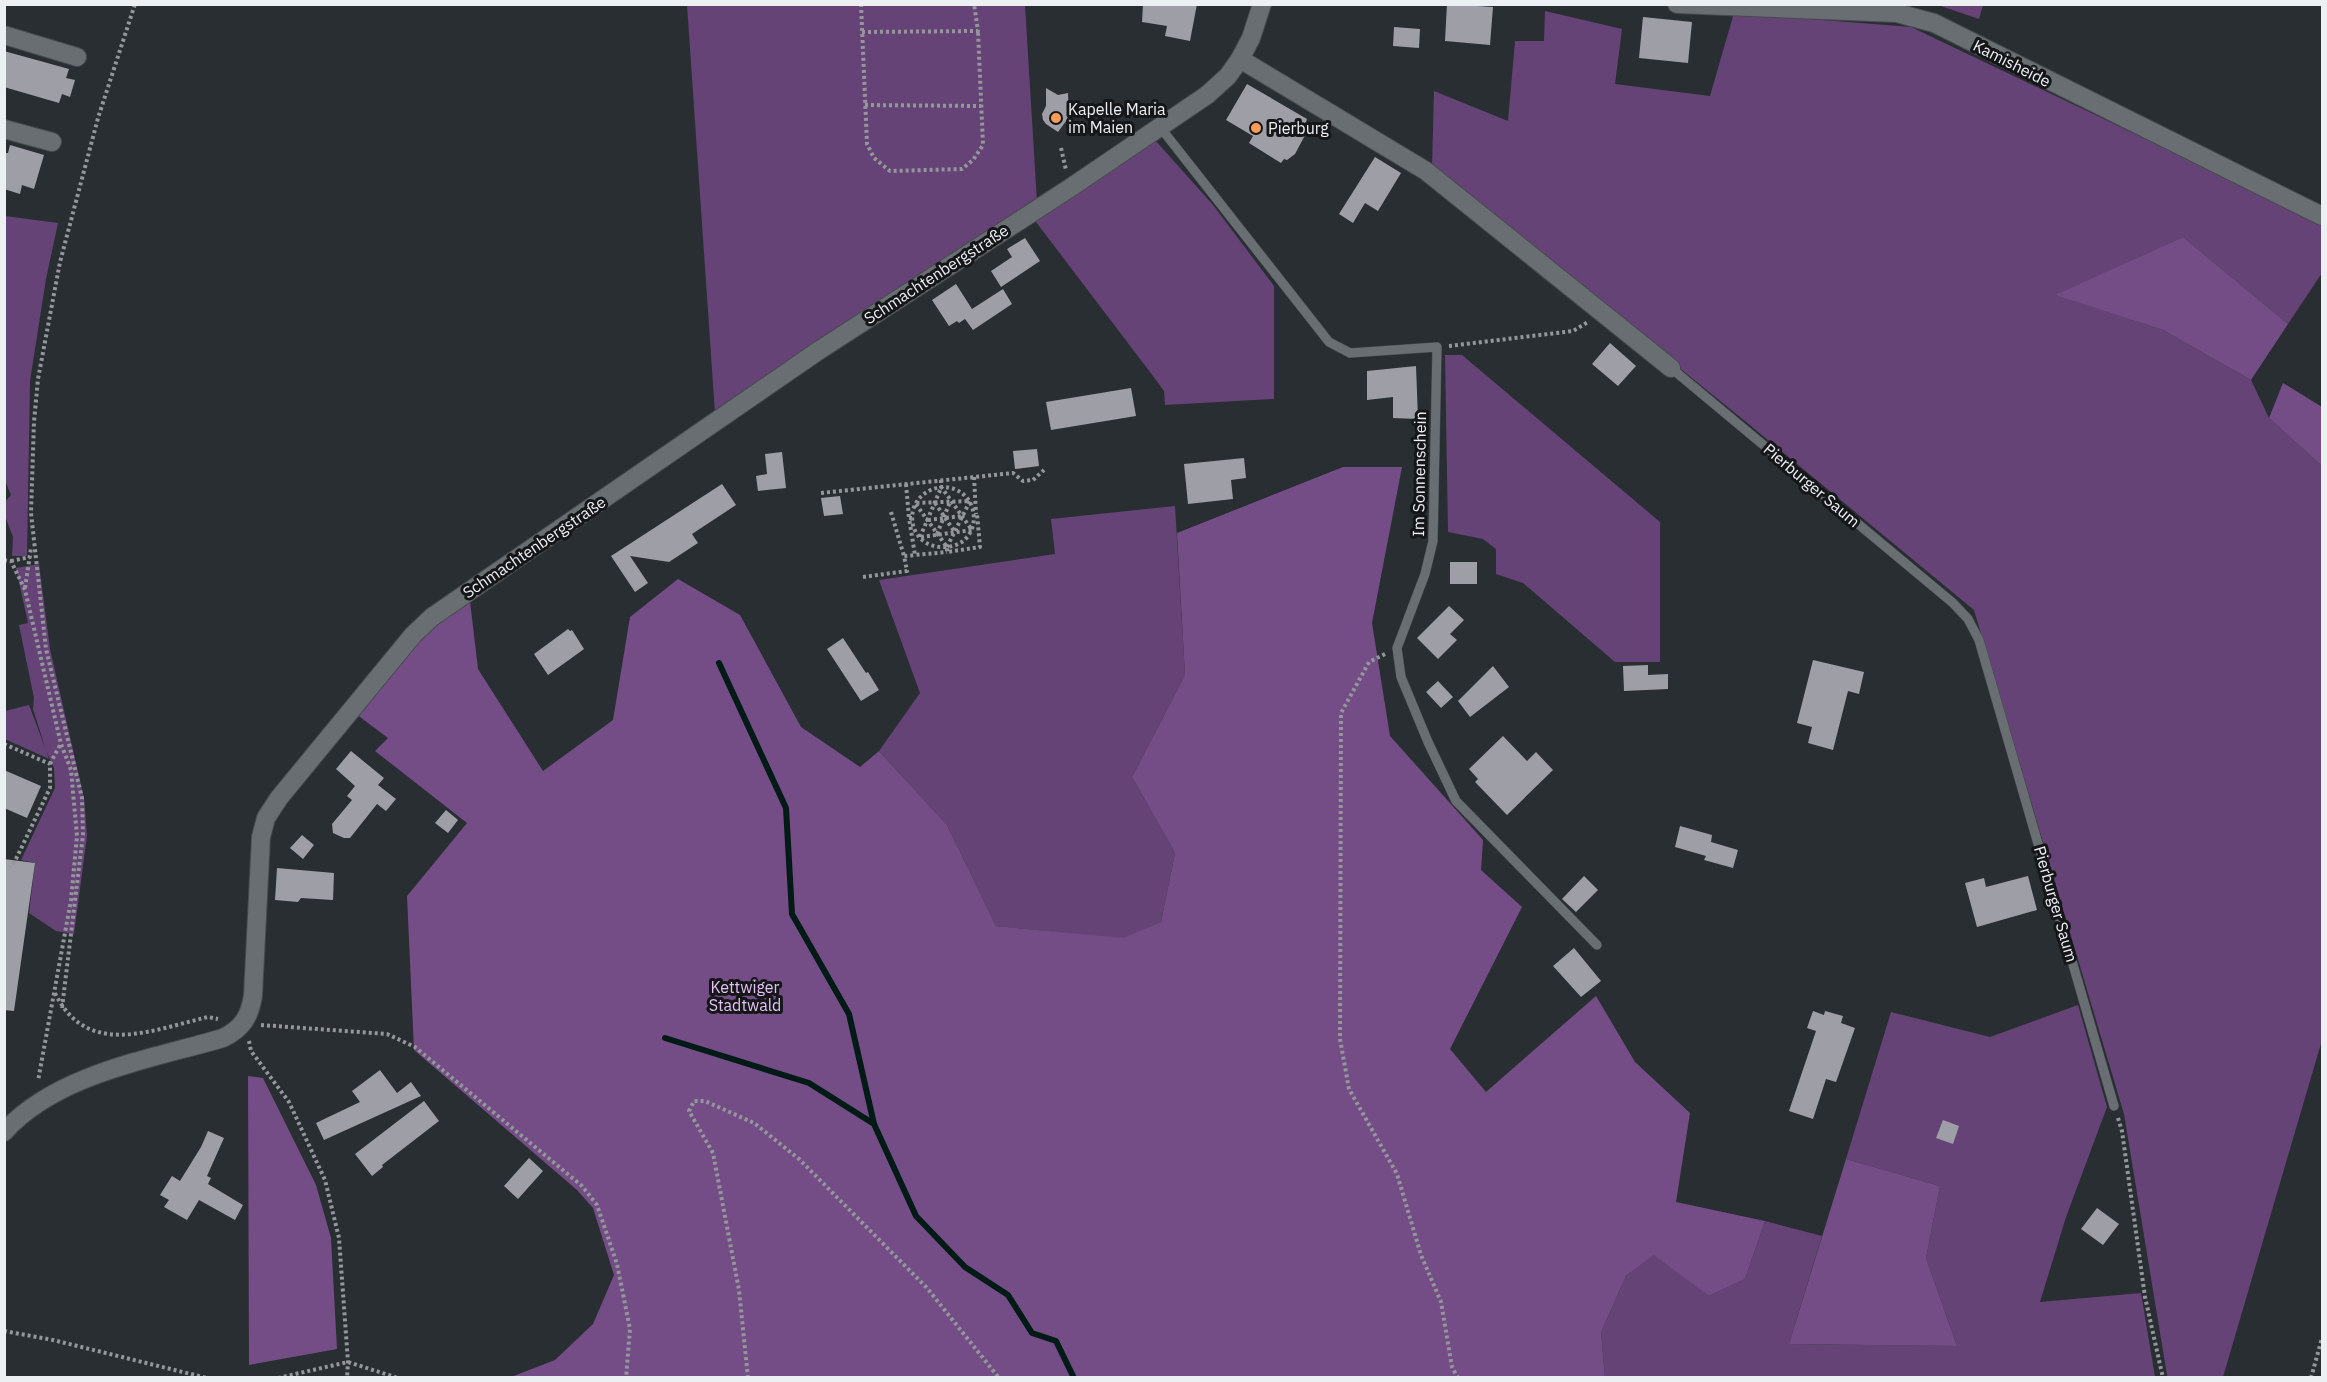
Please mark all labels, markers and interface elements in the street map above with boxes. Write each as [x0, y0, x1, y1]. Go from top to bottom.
street label: Kamisheide [1970, 35, 2054, 91]
place label: Kapelle Maria im Maien [1068, 99, 1166, 137]
marker: Kapelle Maria im Maien [1049, 111, 1063, 125]
place label: Pierburg [1268, 118, 1329, 138]
marker: Pierburg [1249, 121, 1263, 135]
street label: Schmachtenbergstraße [860, 220, 1012, 328]
street label: Im Sonnenschein [1408, 411, 1430, 537]
street label: Pierburger Saum [1760, 439, 1864, 531]
street label: Schmachtenbergstraße [459, 492, 609, 602]
street label: Pierburger Saum [2030, 844, 2082, 964]
park label: Kettwiger Stadtwald [709, 977, 781, 1015]

